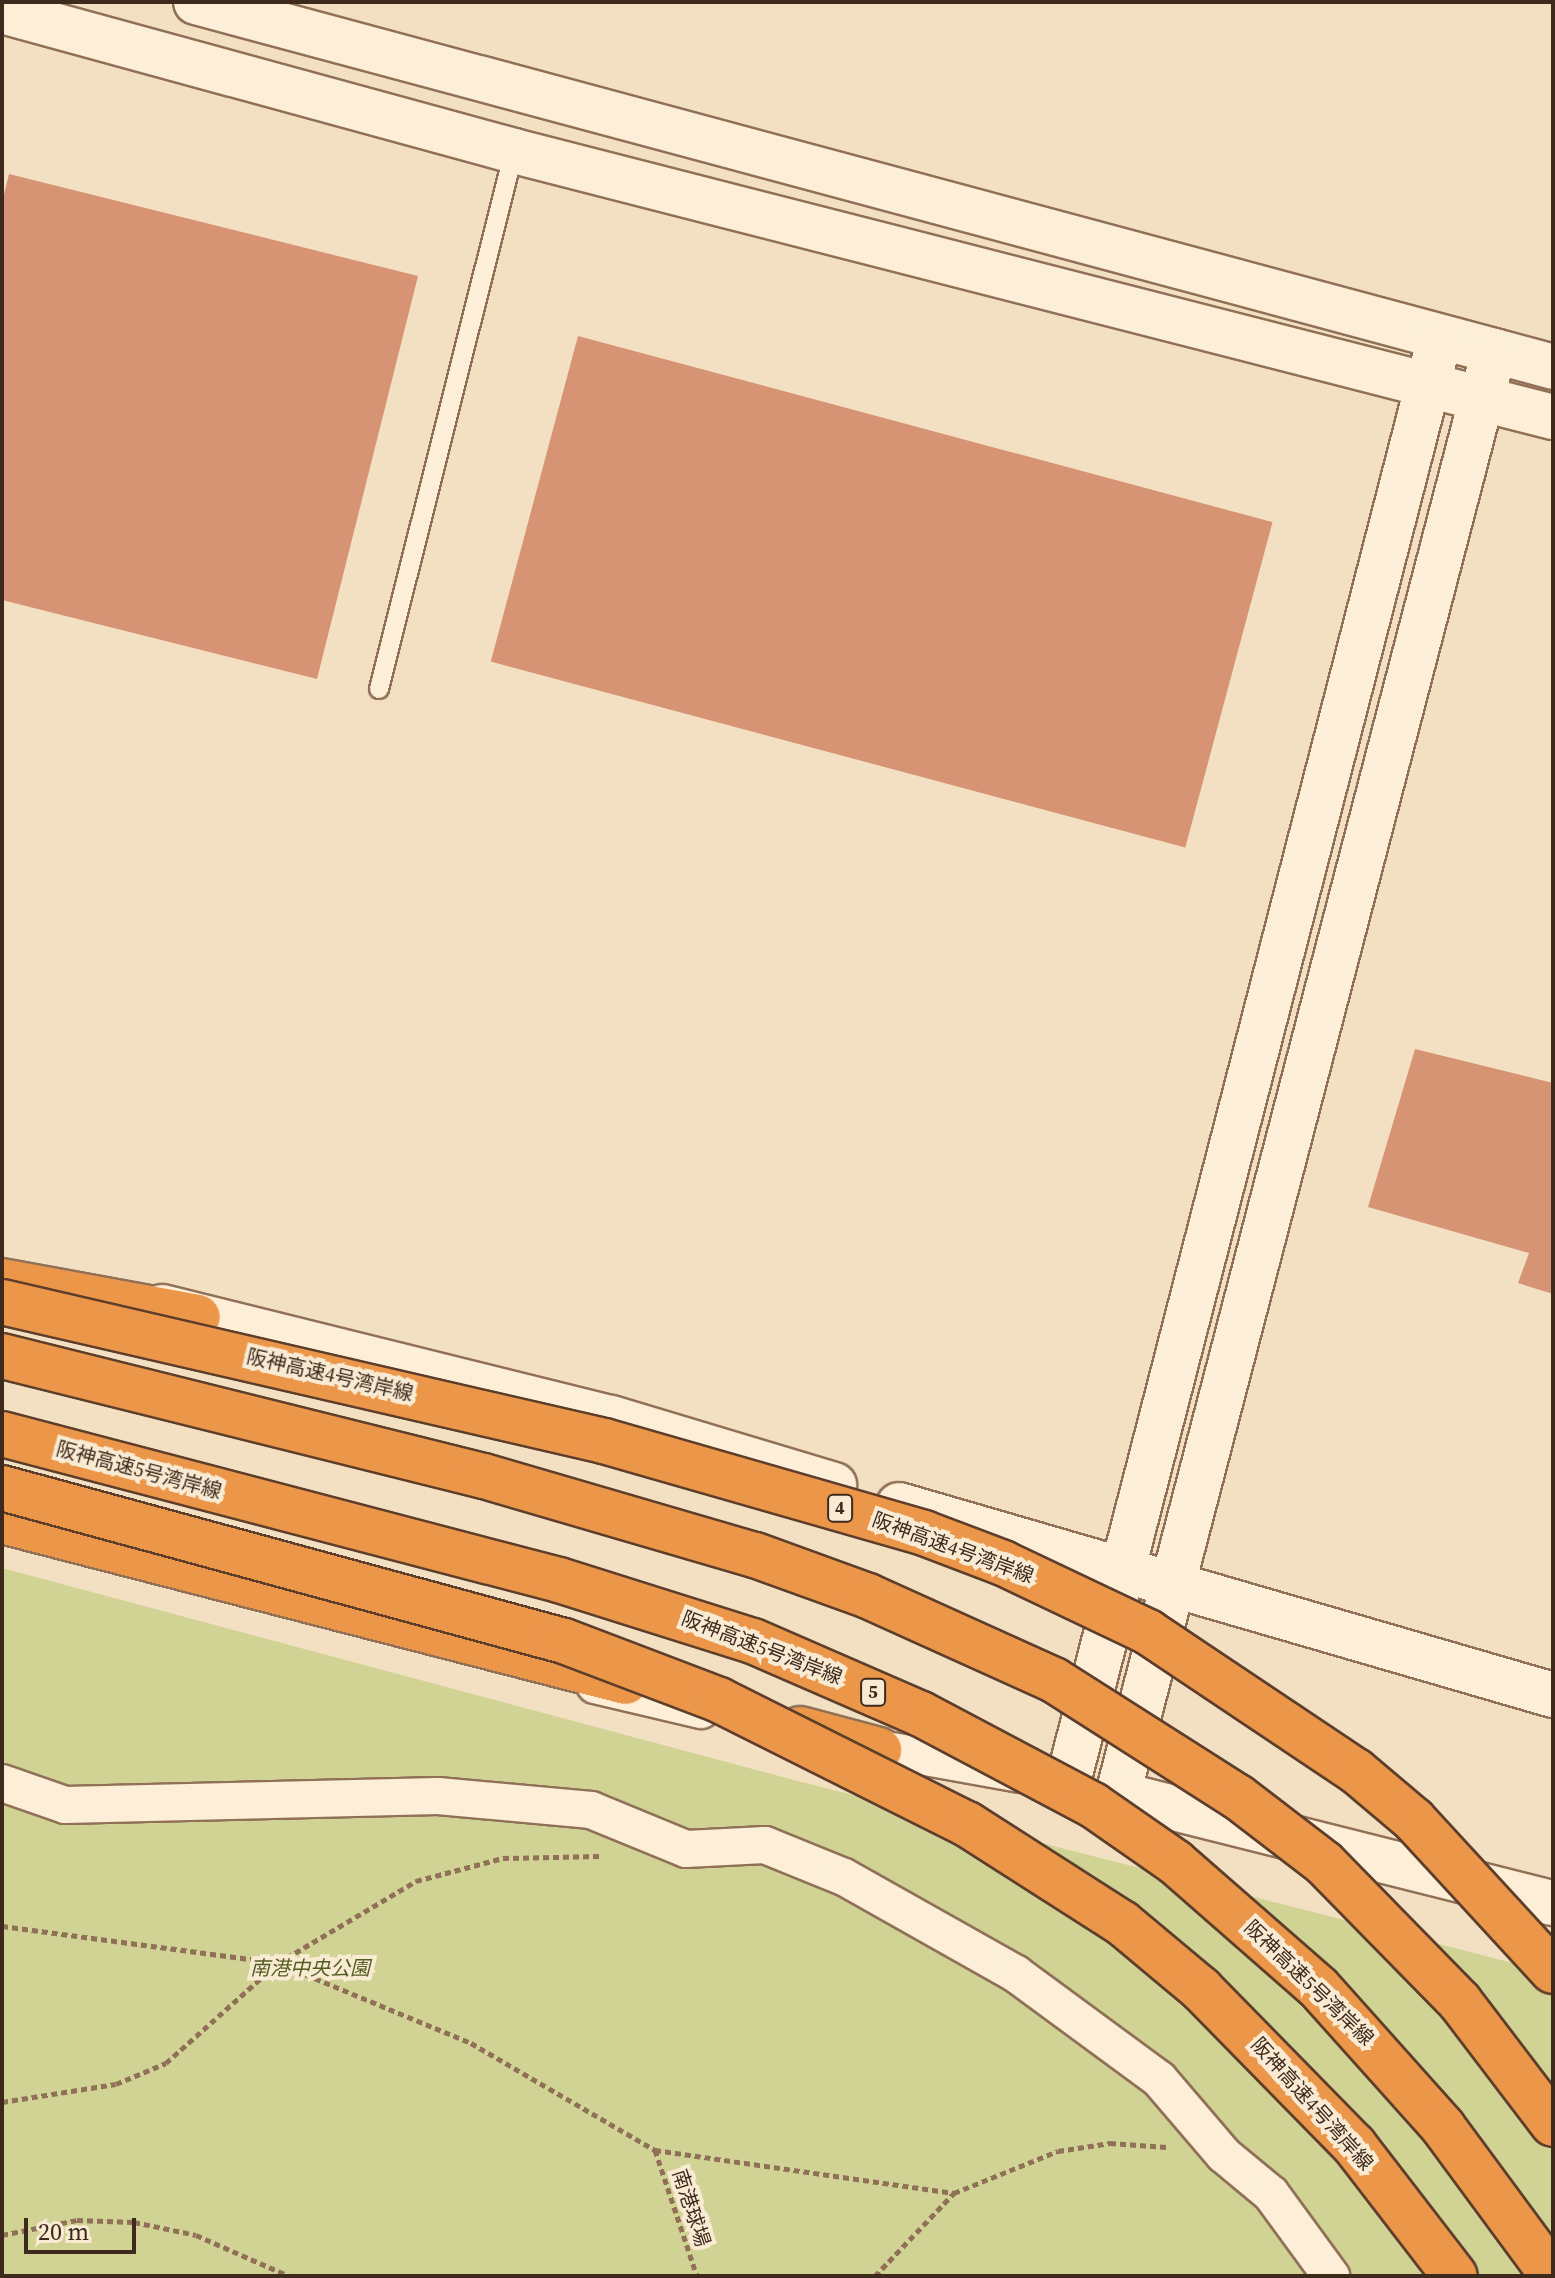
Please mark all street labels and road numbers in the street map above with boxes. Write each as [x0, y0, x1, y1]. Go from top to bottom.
street label: 阪神高速4号湾岸線 [244, 1344, 416, 1406]
street label: 阪神高速5号湾岸線 [54, 1436, 224, 1504]
road number: 4 [826, 1494, 854, 1522]
street label: 阪神高速4号湾岸線 [869, 1508, 1037, 1588]
street label: 阪神高速5号湾岸線 [678, 1606, 846, 1690]
road number: 5 [859, 1678, 887, 1706]
street label: 阪神高速5号湾岸線 [1240, 1915, 1378, 2051]
street label: 阪神高速4号湾岸線 [1246, 2033, 1378, 2175]
street label: 南港球場 [667, 2166, 715, 2250]

